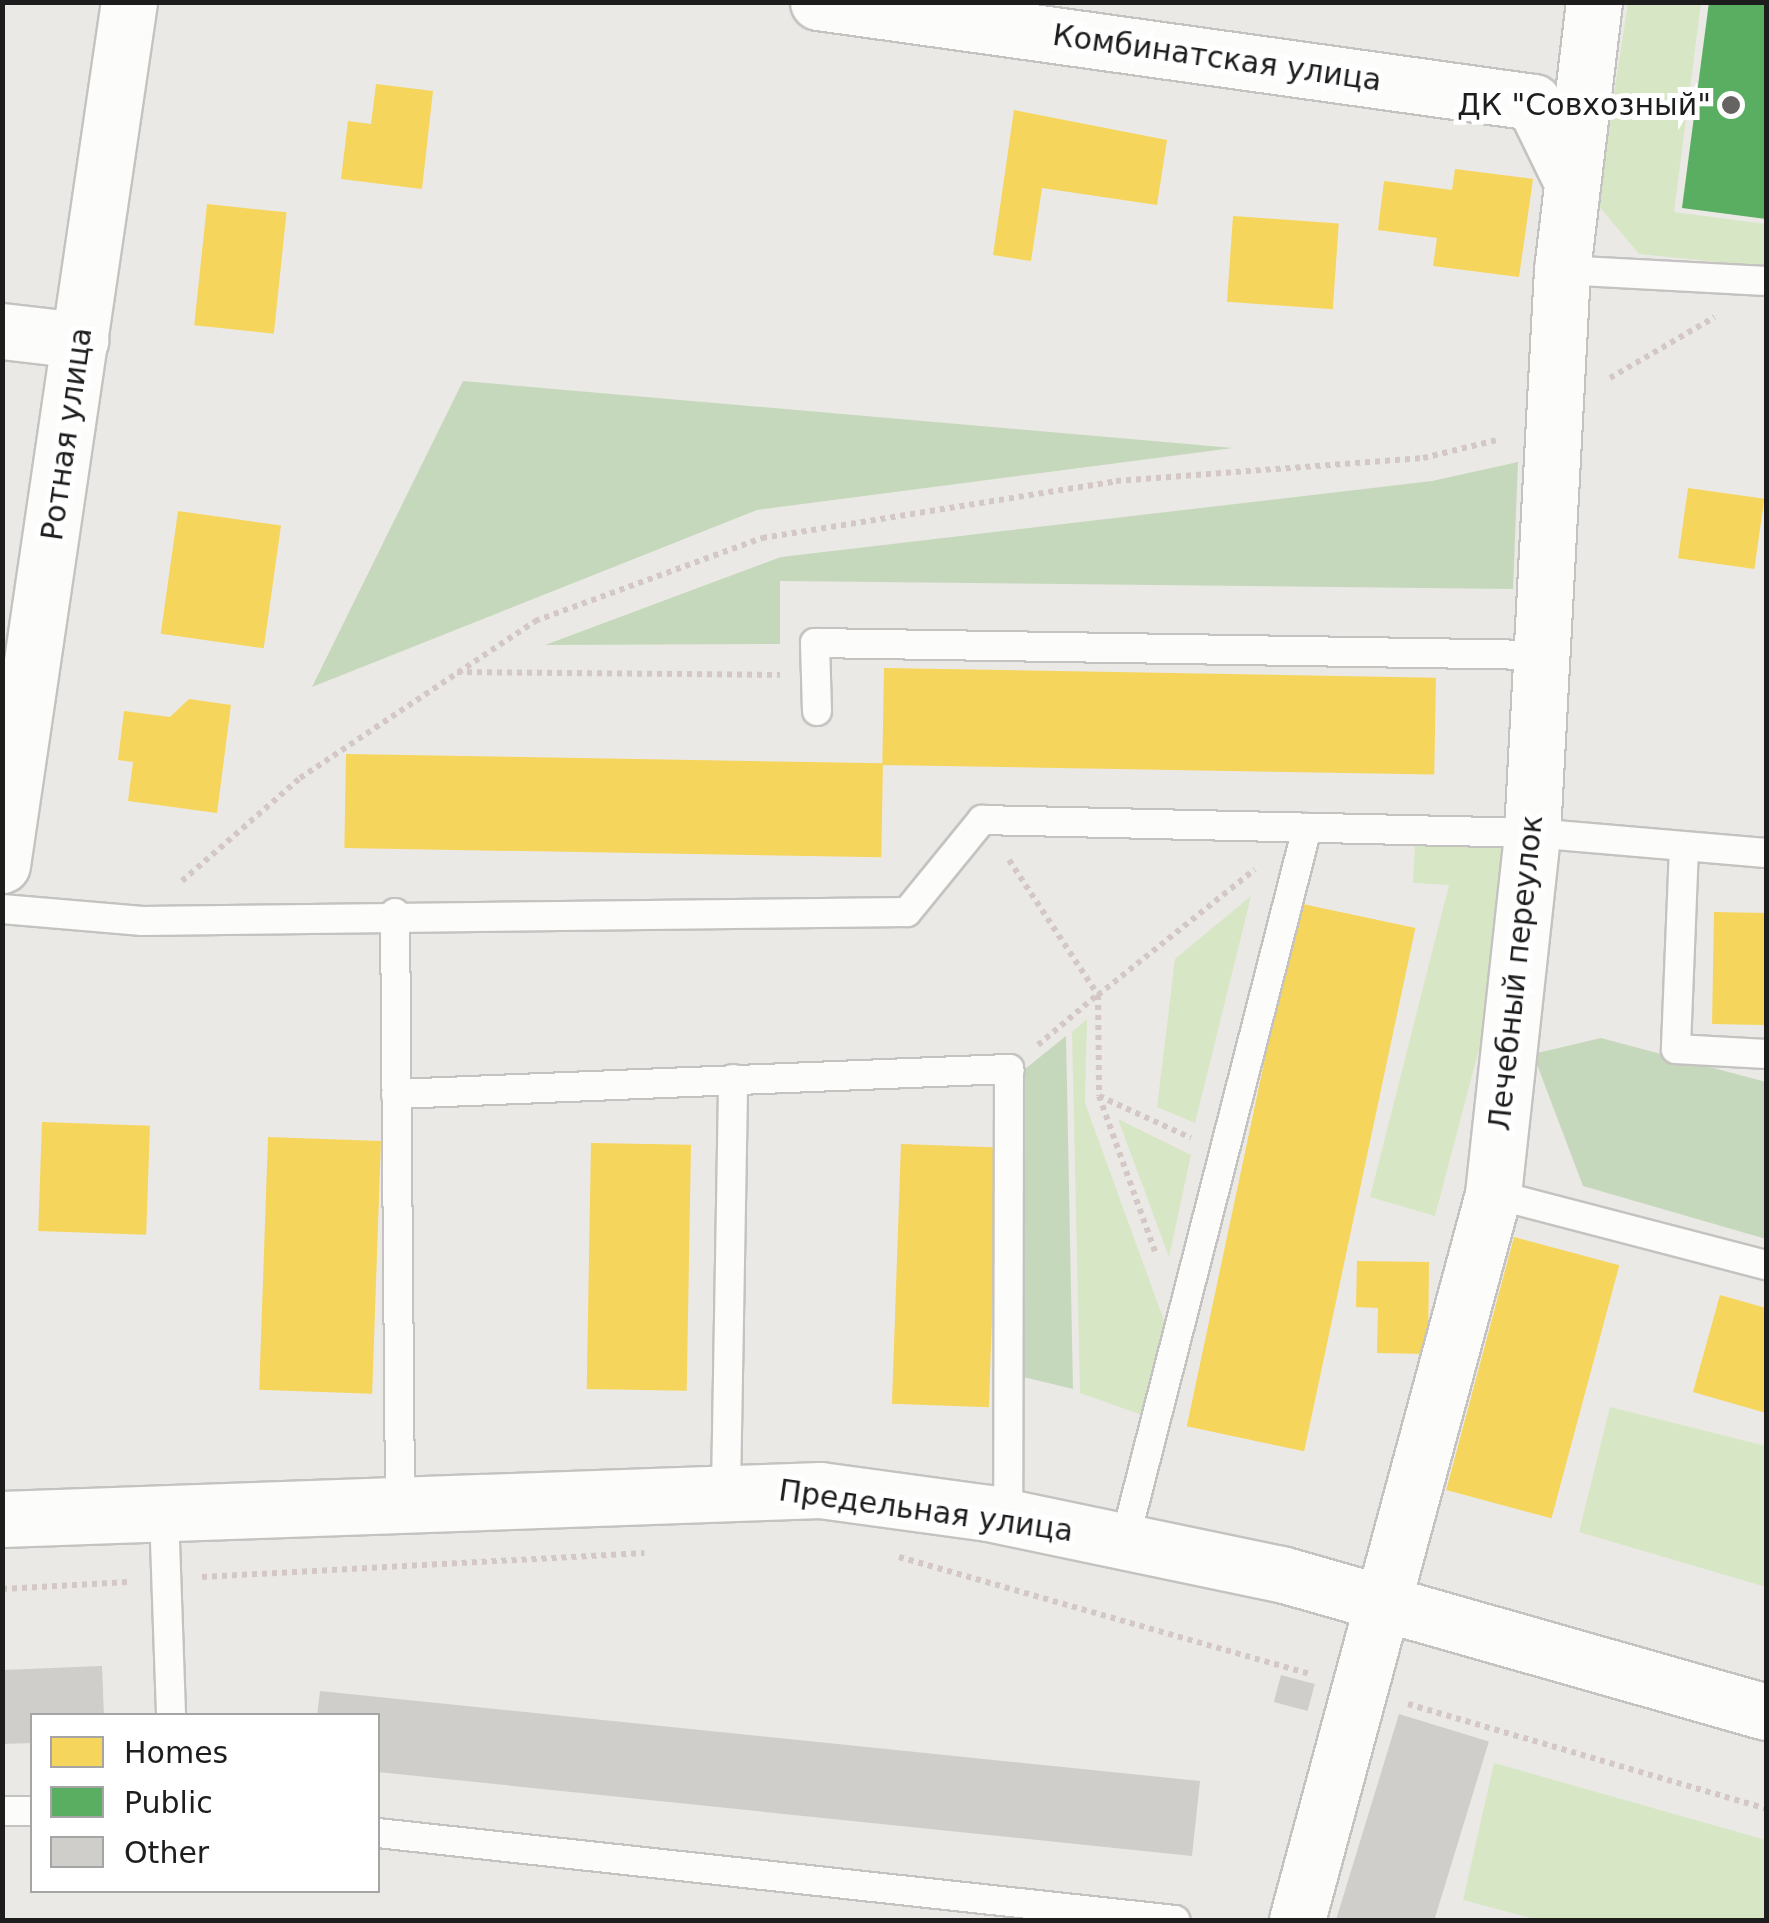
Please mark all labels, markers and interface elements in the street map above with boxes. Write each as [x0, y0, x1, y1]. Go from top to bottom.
street label: Комбинатская улица [1050, 17, 1384, 99]
place label: ДК "Совхозный" [1457, 87, 1711, 123]
marker: ДК "Совхозный" [1720, 94, 1742, 116]
street label: Ротная улица [34, 325, 100, 543]
street label: Лечебный переулок [1482, 813, 1550, 1133]
street label: Предельная улица [776, 1473, 1076, 1549]
legend [30, 1713, 380, 1893]
text: Homes [124, 1735, 228, 1770]
text: Public [124, 1785, 213, 1820]
text: Other [124, 1835, 209, 1870]

